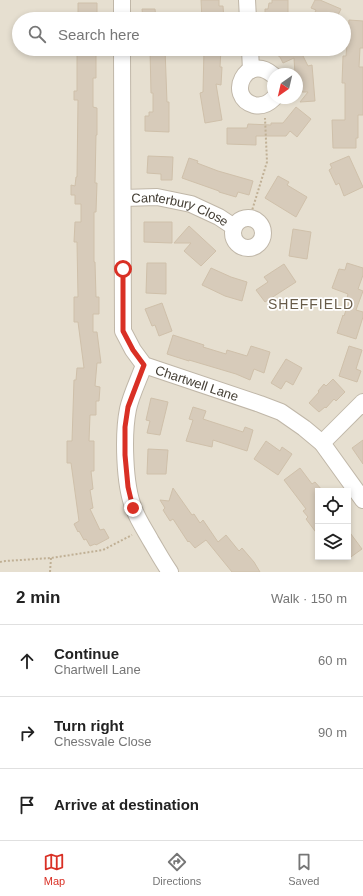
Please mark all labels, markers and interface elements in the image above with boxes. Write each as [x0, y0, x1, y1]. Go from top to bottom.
search box [12, 12, 351, 56]
icon: search [26, 23, 48, 45]
text: Search here [58, 26, 140, 43]
north arrow [267, 68, 303, 104]
street label: Canterbury Close [131, 190, 231, 229]
route start [114, 260, 132, 278]
district label: SHEFFIELD [268, 296, 354, 312]
street label: Chartwell Lane [153, 362, 240, 404]
map controls [315, 488, 351, 560]
button: locate [315, 488, 351, 524]
route end [124, 499, 142, 517]
button: layers [315, 524, 351, 560]
text: 2 min [16, 588, 60, 607]
text: Walk · 150 m [271, 591, 347, 606]
text: Continue [54, 645, 119, 662]
icon: ahead [16, 650, 38, 672]
text: 60 m [318, 653, 347, 668]
text: Chartwell Lane [54, 662, 141, 677]
text: Turn right [54, 717, 124, 734]
icon: right [16, 722, 38, 744]
text: 90 m [318, 725, 347, 740]
text: Chessvale Close [54, 734, 152, 749]
icon: arrive [16, 794, 38, 816]
text: Arrive at destination [54, 796, 199, 813]
tab: Map [43, 851, 65, 887]
tab: Directions [152, 851, 201, 887]
tab: Saved [288, 851, 319, 887]

